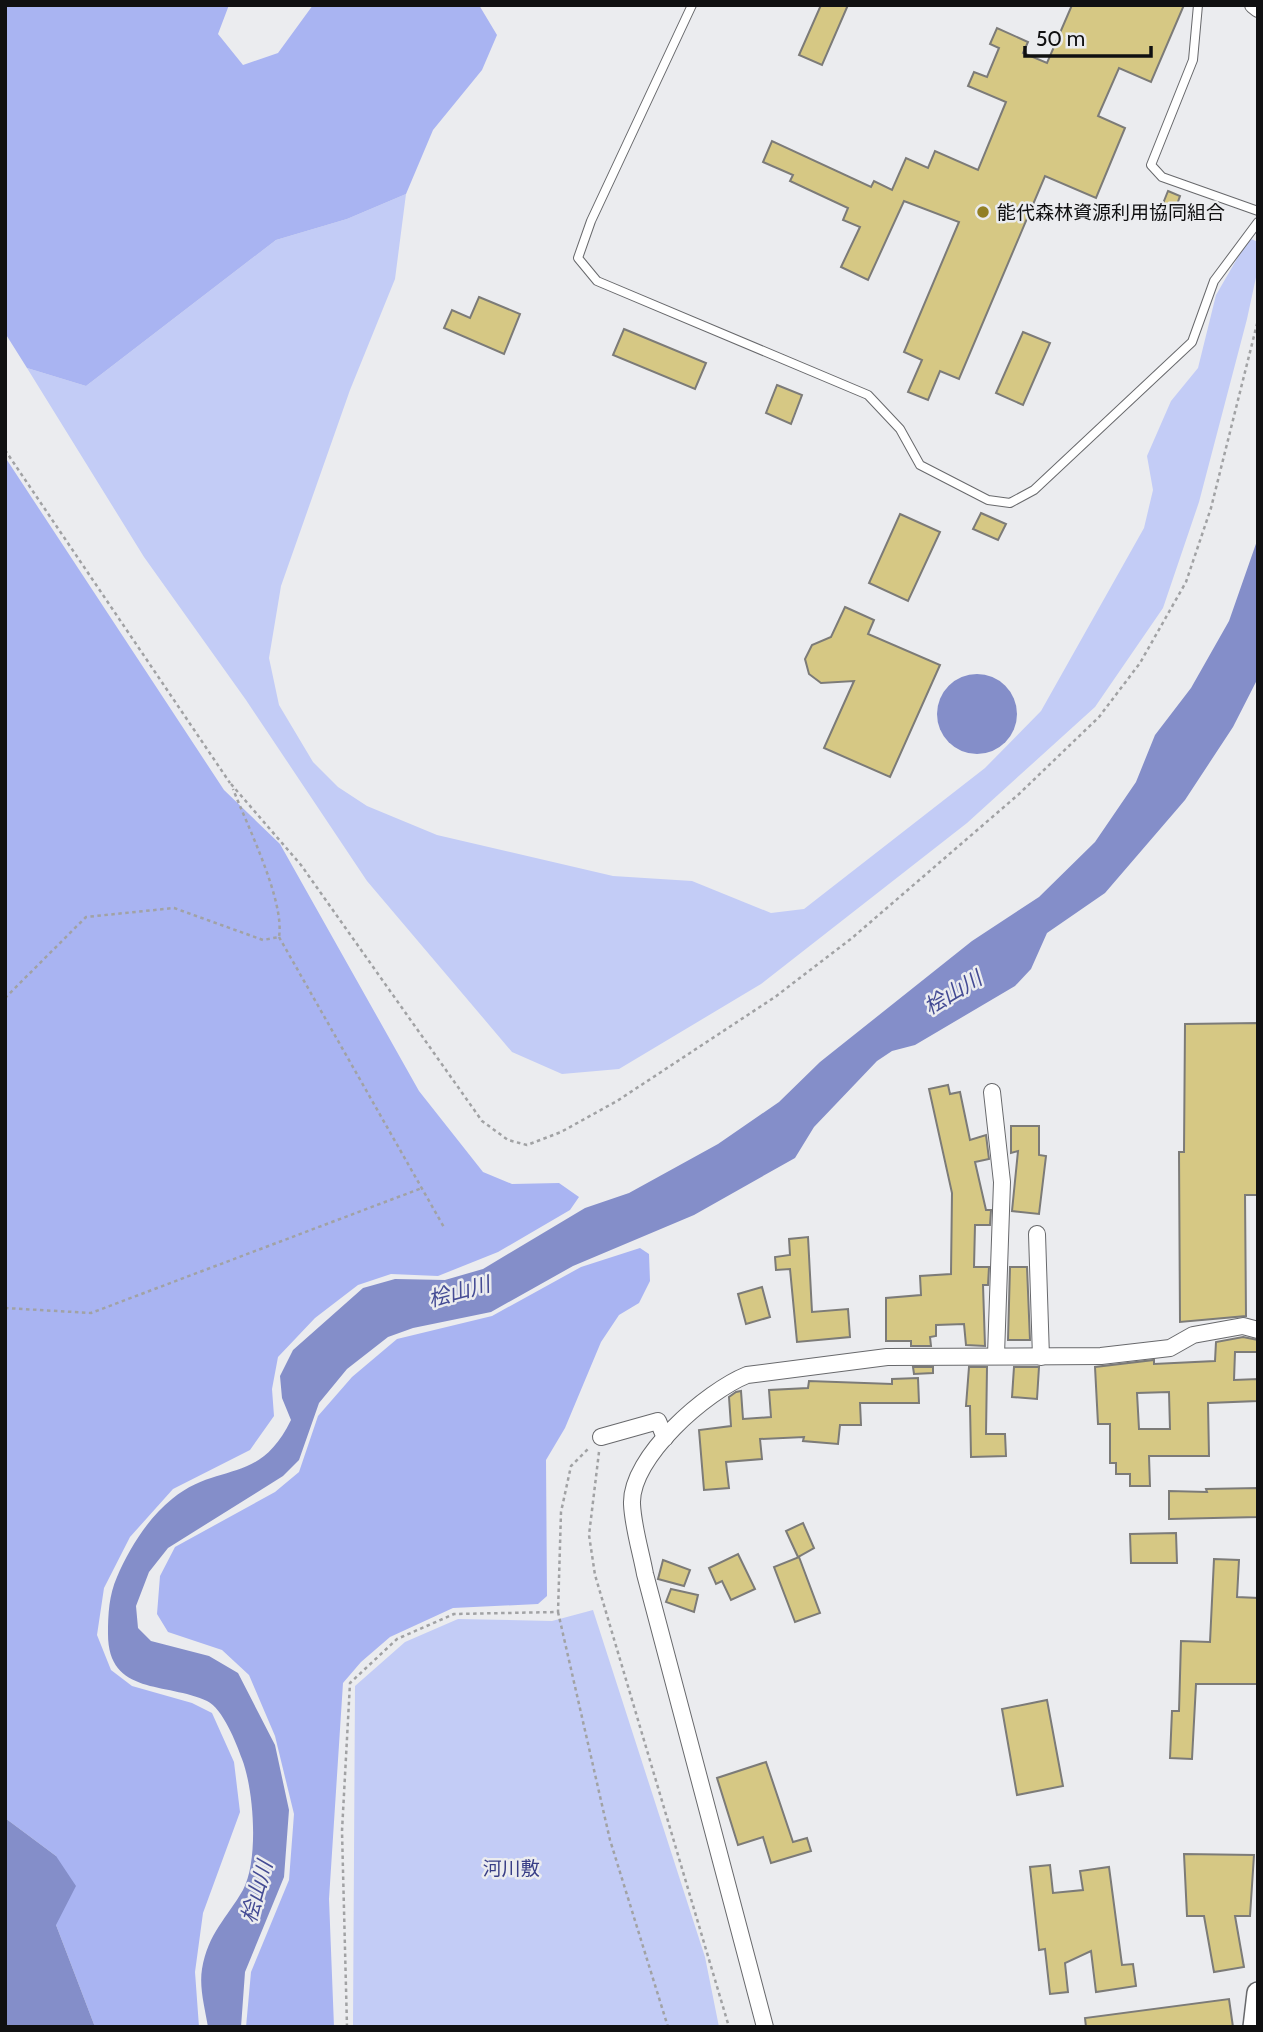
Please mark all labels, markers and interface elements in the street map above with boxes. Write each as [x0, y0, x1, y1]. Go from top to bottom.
scale bar [1025, 14, 1151, 58]
text: 50 m [1036, 26, 1085, 51]
place label: 能代森林資源利用協同組合 [997, 201, 1225, 224]
marker: 能代森林資源利用協同組合 [975, 204, 991, 220]
water label: 桧山川 [919, 965, 988, 1020]
water label: 桧山川 [425, 1271, 494, 1312]
water label: 桧山川 [236, 1856, 278, 1926]
park label: 河川敷 [482, 1857, 540, 1880]

